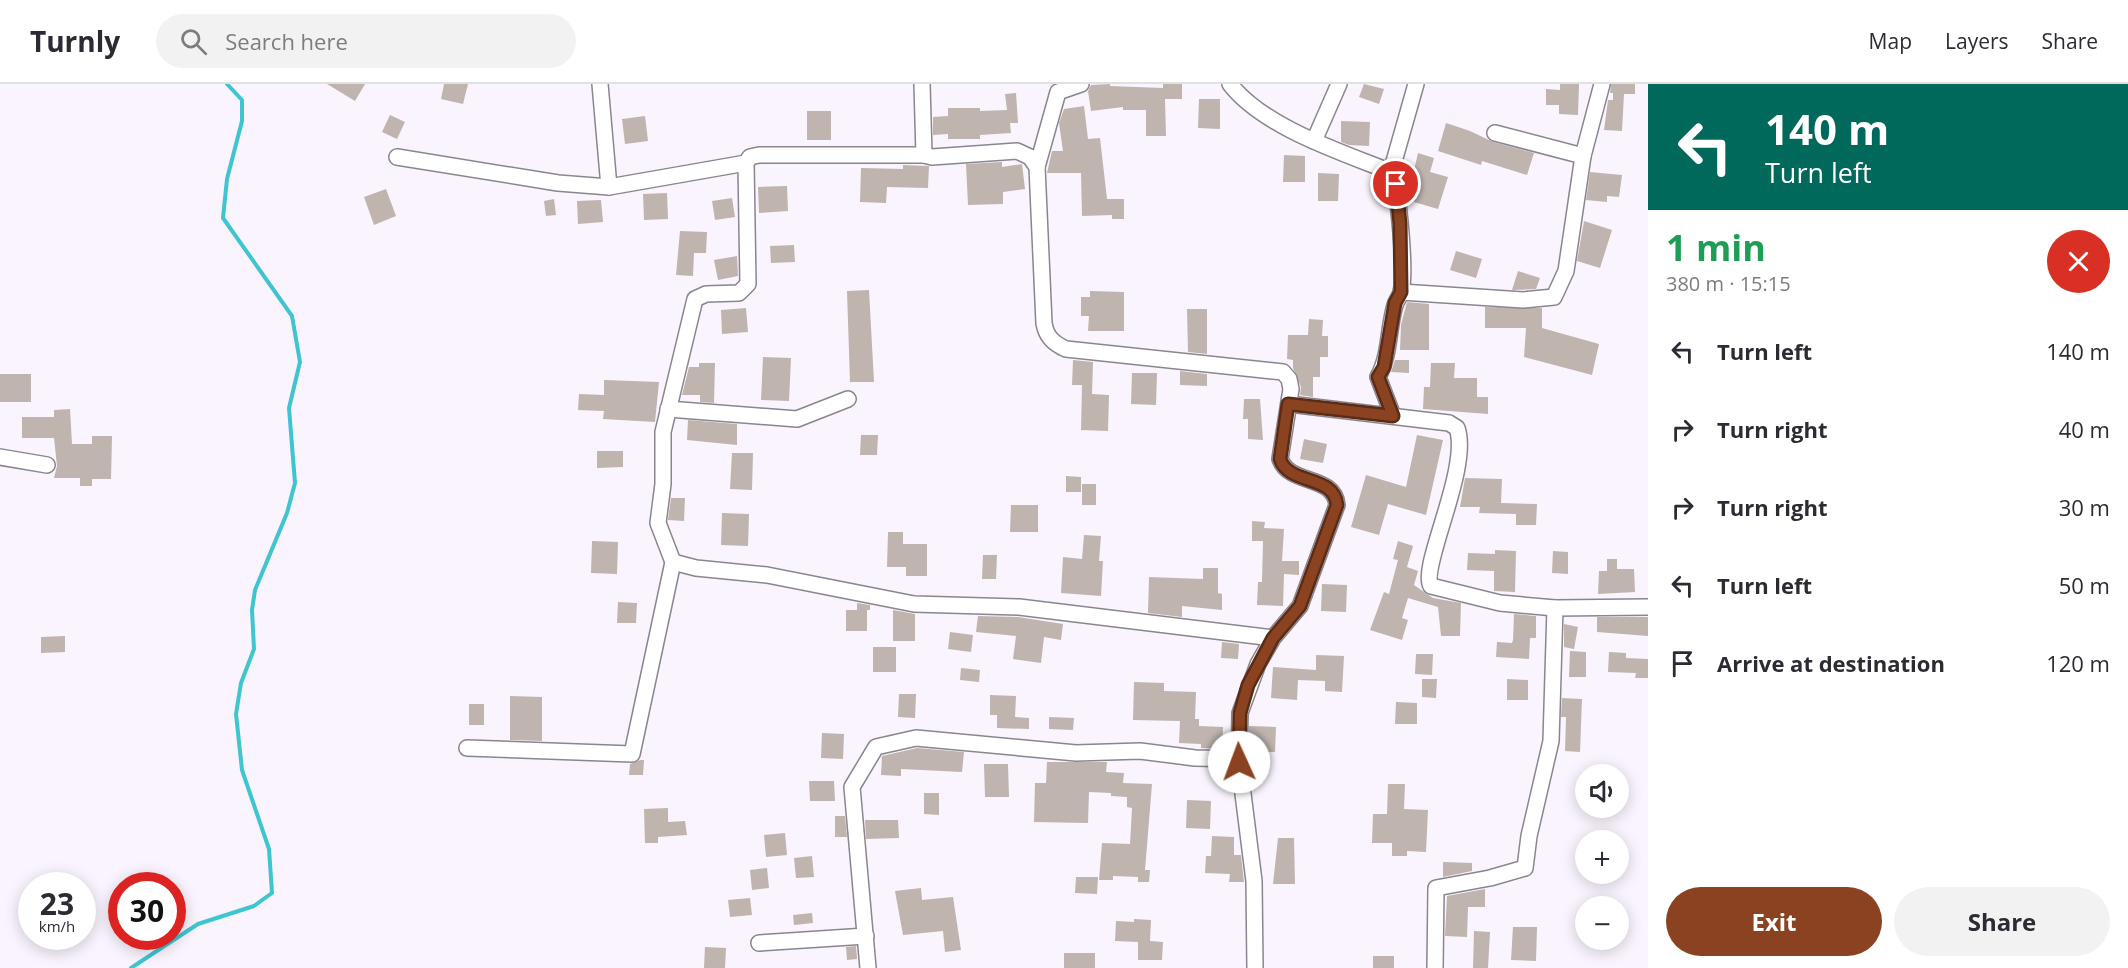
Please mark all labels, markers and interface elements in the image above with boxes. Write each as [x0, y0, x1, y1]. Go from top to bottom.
search box [156, 14, 576, 68]
text: Turnly [30, 22, 120, 60]
icon: search [177, 25, 210, 58]
text: Search here [225, 26, 348, 56]
text: Map [1869, 27, 1912, 55]
text: Layers [1945, 27, 2009, 55]
text: Share [2042, 27, 2098, 55]
text: 140 m [1765, 100, 1889, 157]
icon: left [1666, 108, 1744, 186]
text: Turn left [1765, 154, 1872, 191]
pin [1370, 158, 1421, 209]
icon: arrive [1379, 167, 1412, 200]
text: 1 min [1666, 223, 1766, 272]
button: close [2047, 230, 2110, 293]
text: 380 m · 15:15 [1666, 270, 1791, 297]
icon: left [1666, 335, 1699, 368]
text: Turn left [1717, 336, 1812, 366]
text: 140 m [2046, 336, 2110, 366]
icon: right [1666, 413, 1699, 446]
text: Turn right [1717, 414, 1828, 444]
text: 40 m [2059, 414, 2110, 444]
icon: right [1666, 491, 1699, 524]
text: Turn right [1717, 492, 1828, 522]
text: 30 m [2059, 492, 2110, 522]
icon: left [1666, 569, 1699, 602]
text: Turn left [1717, 570, 1812, 600]
text: 50 m [2059, 570, 2110, 600]
icon: arrive [1666, 647, 1699, 680]
text: Arrive at destination [1717, 648, 1945, 678]
text: 120 m [2046, 648, 2110, 678]
position arrow [1207, 730, 1271, 794]
map controls [1575, 764, 1629, 950]
button: sound [1575, 764, 1629, 818]
button: + [1575, 830, 1629, 884]
speed limit sign: 30 [108, 872, 186, 950]
text: 23 [40, 883, 74, 924]
button: Exit [1666, 887, 1882, 956]
button: Share [1894, 887, 2110, 956]
button: − [1575, 896, 1629, 950]
text: km/h [39, 916, 75, 936]

